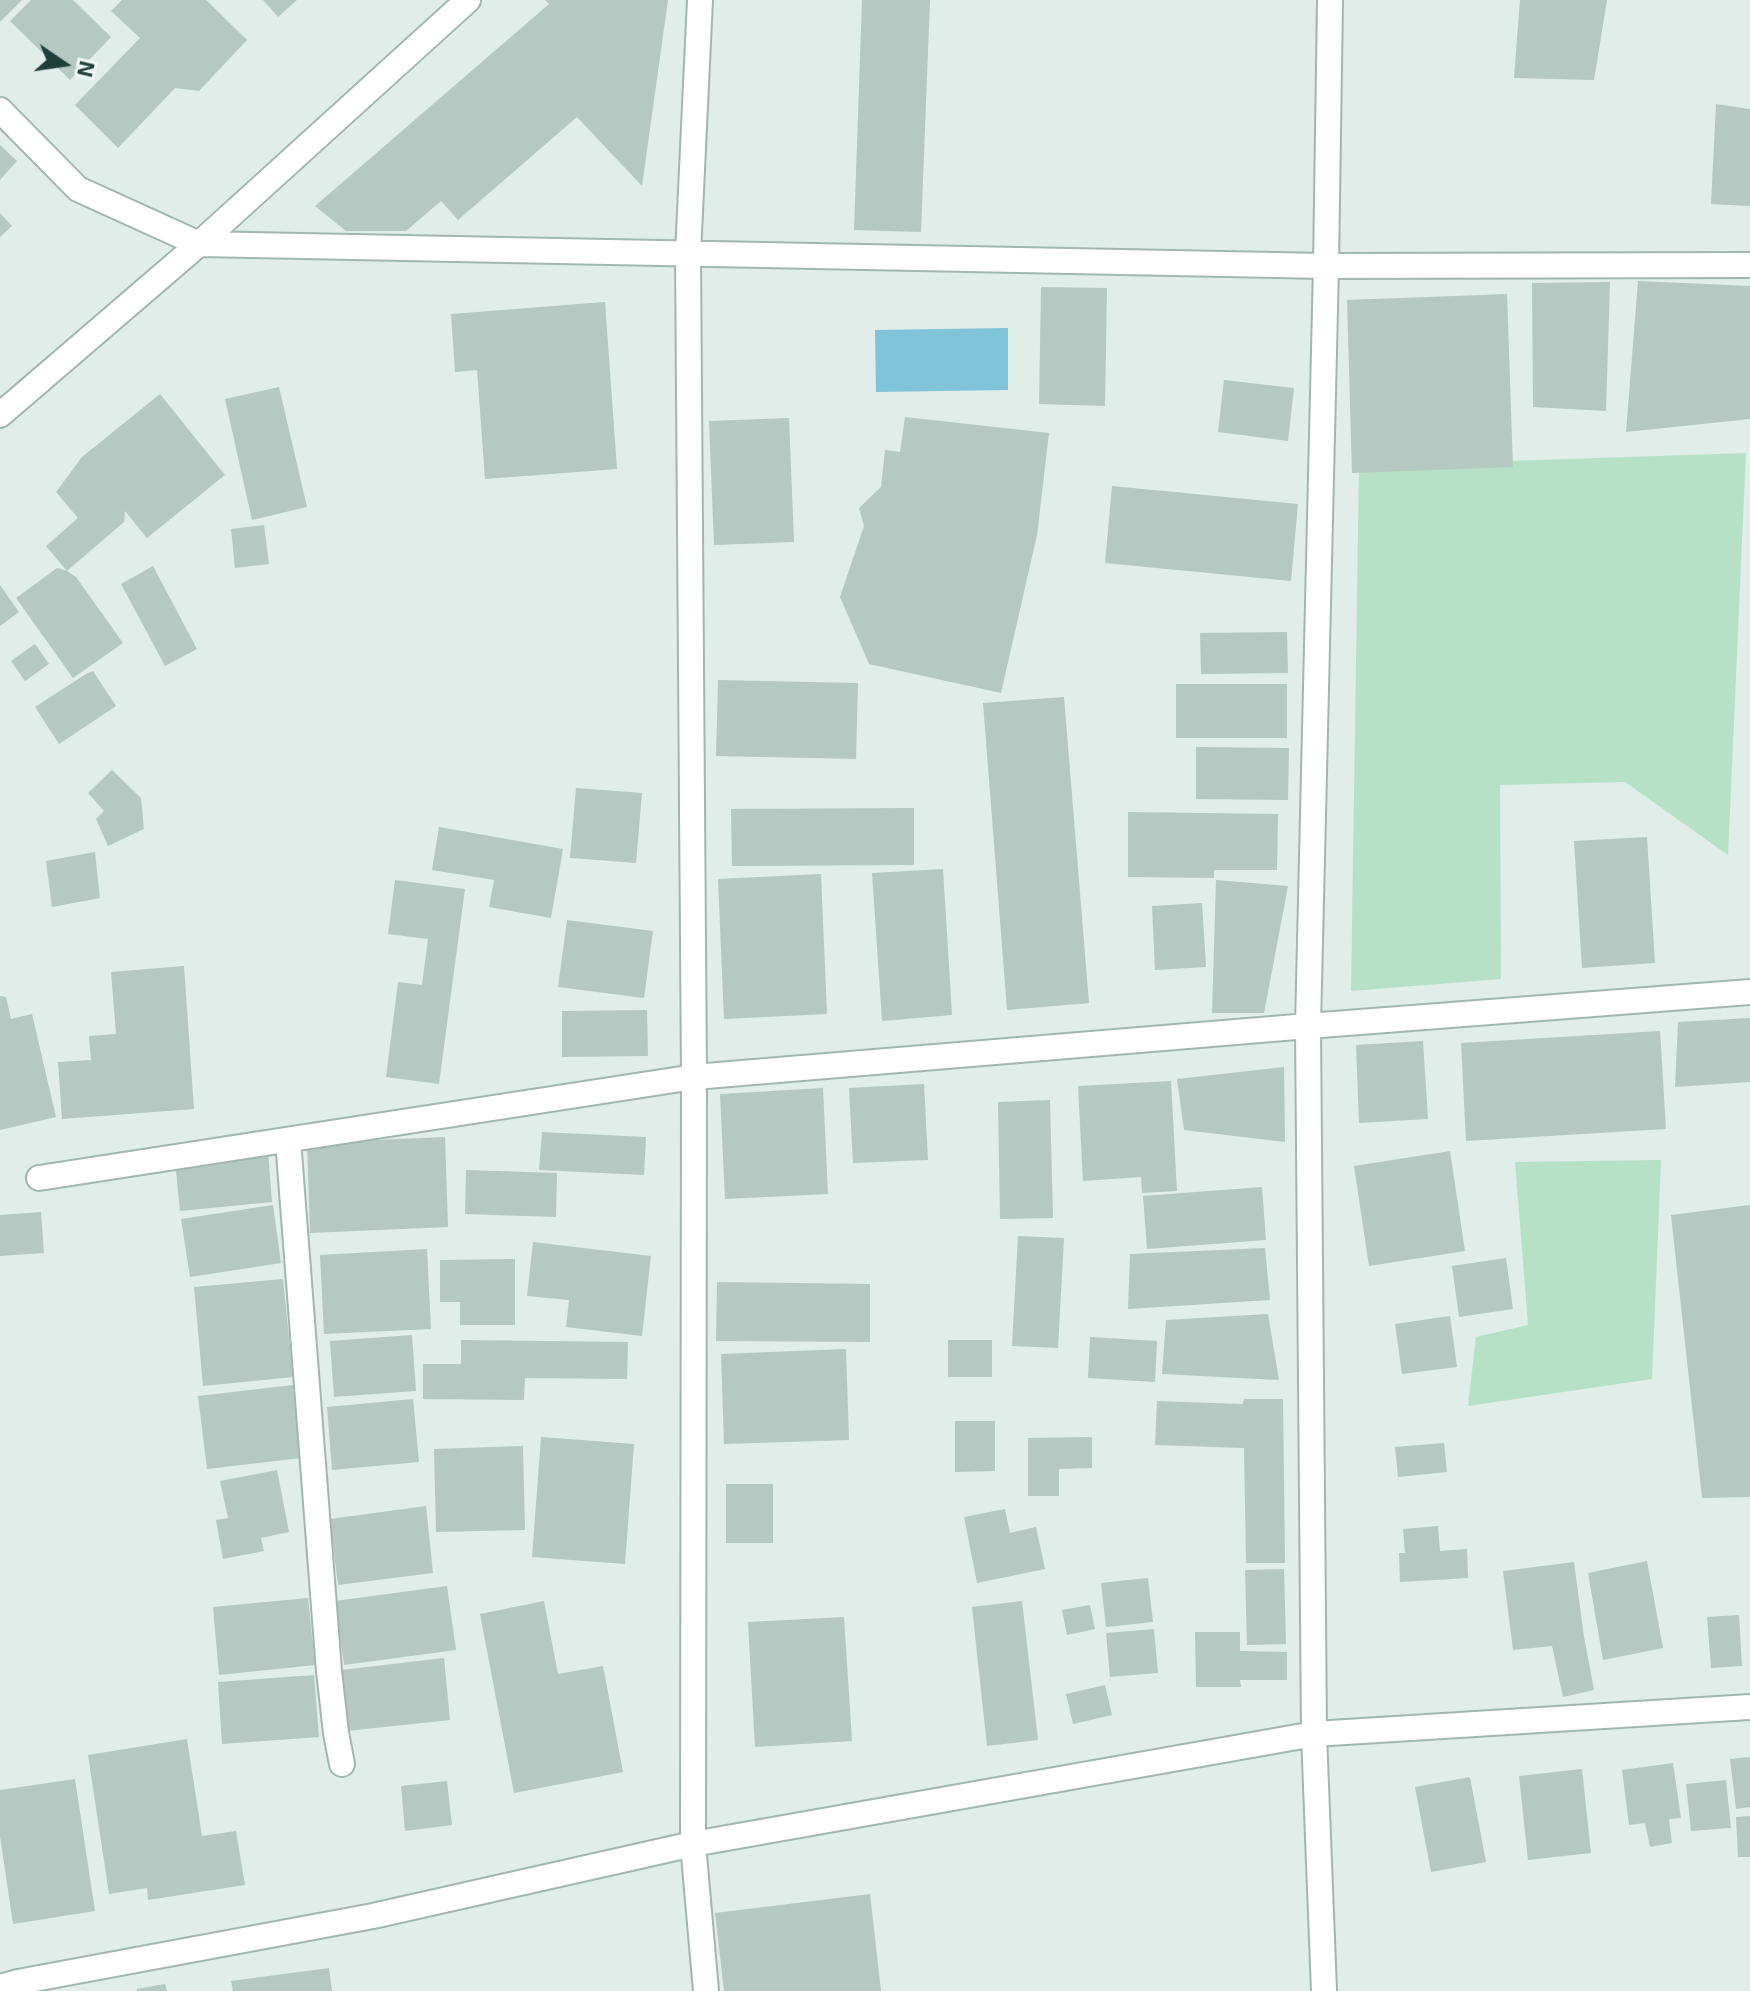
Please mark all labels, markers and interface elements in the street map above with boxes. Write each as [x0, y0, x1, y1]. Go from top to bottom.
north arrow [24, 24, 104, 104]
text: N [73, 59, 102, 80]

